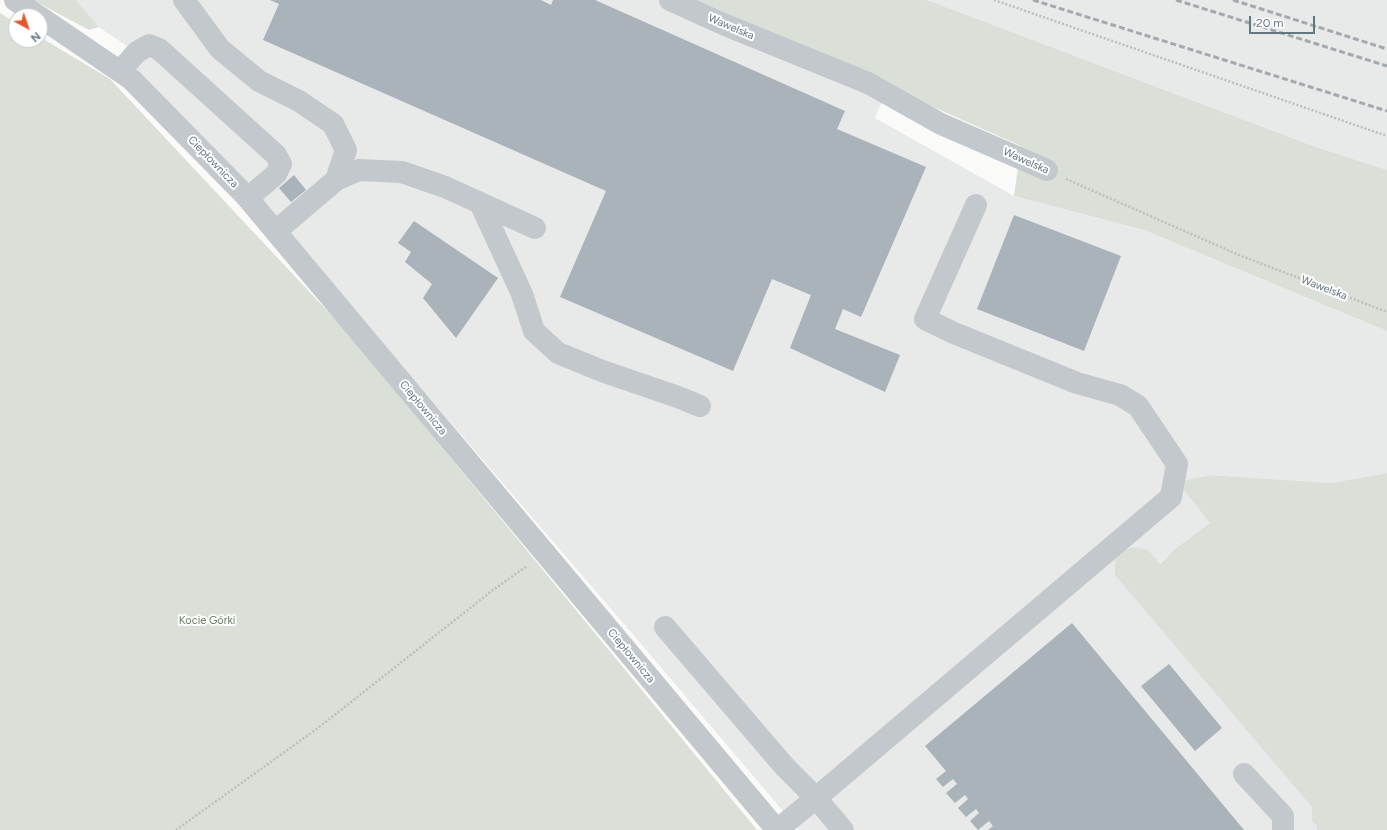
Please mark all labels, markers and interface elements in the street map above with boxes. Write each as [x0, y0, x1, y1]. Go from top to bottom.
north arrow [8, 8, 48, 48]
scale bar [1251, 8, 1317, 34]
street label: Wawelska [706, 11, 756, 43]
text: 20 m [1256, 16, 1284, 30]
text: N [28, 29, 43, 45]
street label: Ciepłownicza [185, 133, 241, 191]
street label: Wawelska [1001, 145, 1051, 177]
street label: Wawelska [1299, 273, 1349, 303]
street label: Ciepłownicza [397, 378, 449, 438]
park label: Kocie Górki [179, 614, 235, 628]
street label: Ciepłownicza [605, 626, 657, 686]

